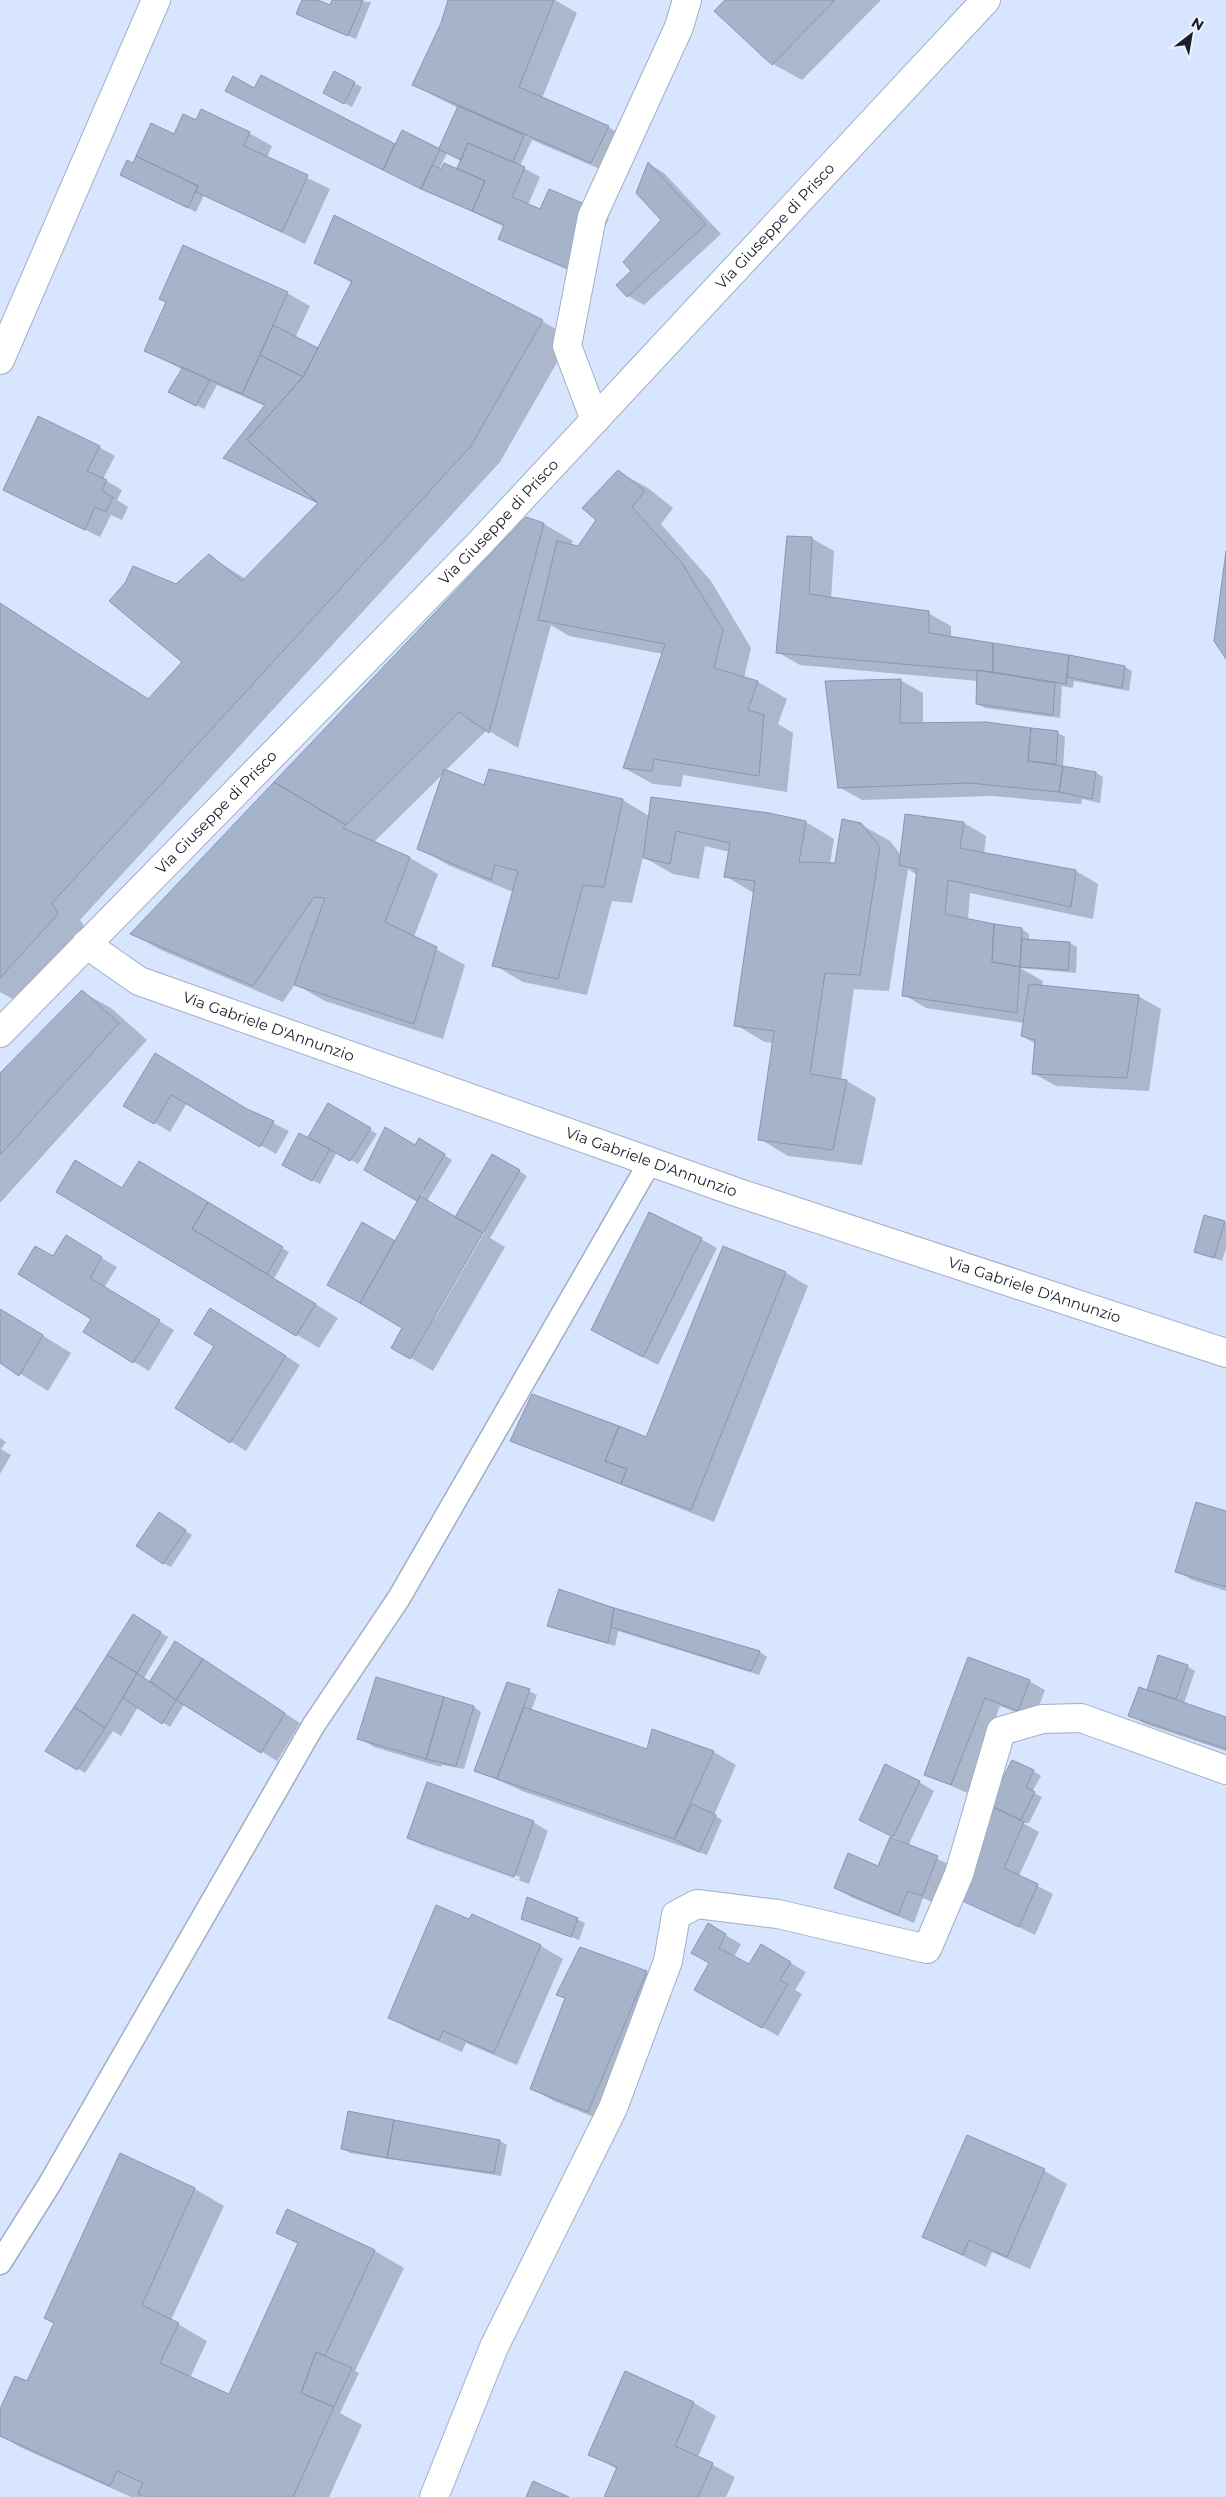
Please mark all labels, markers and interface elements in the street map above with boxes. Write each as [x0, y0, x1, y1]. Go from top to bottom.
north arrow [1166, 10, 1216, 60]
text: N [1188, 13, 1207, 34]
street label: Via Giuseppe di Prisco [711, 159, 838, 293]
street label: Via Giuseppe di Prisco [434, 455, 562, 589]
street label: Via Giuseppe di Prisco [151, 746, 281, 878]
street label: Via Gabriele D'Annunzio [180, 987, 357, 1065]
street label: Via Gabriele D'Annunzio [563, 1123, 740, 1201]
street label: Via Gabriele D'Annunzio [946, 1252, 1123, 1327]

